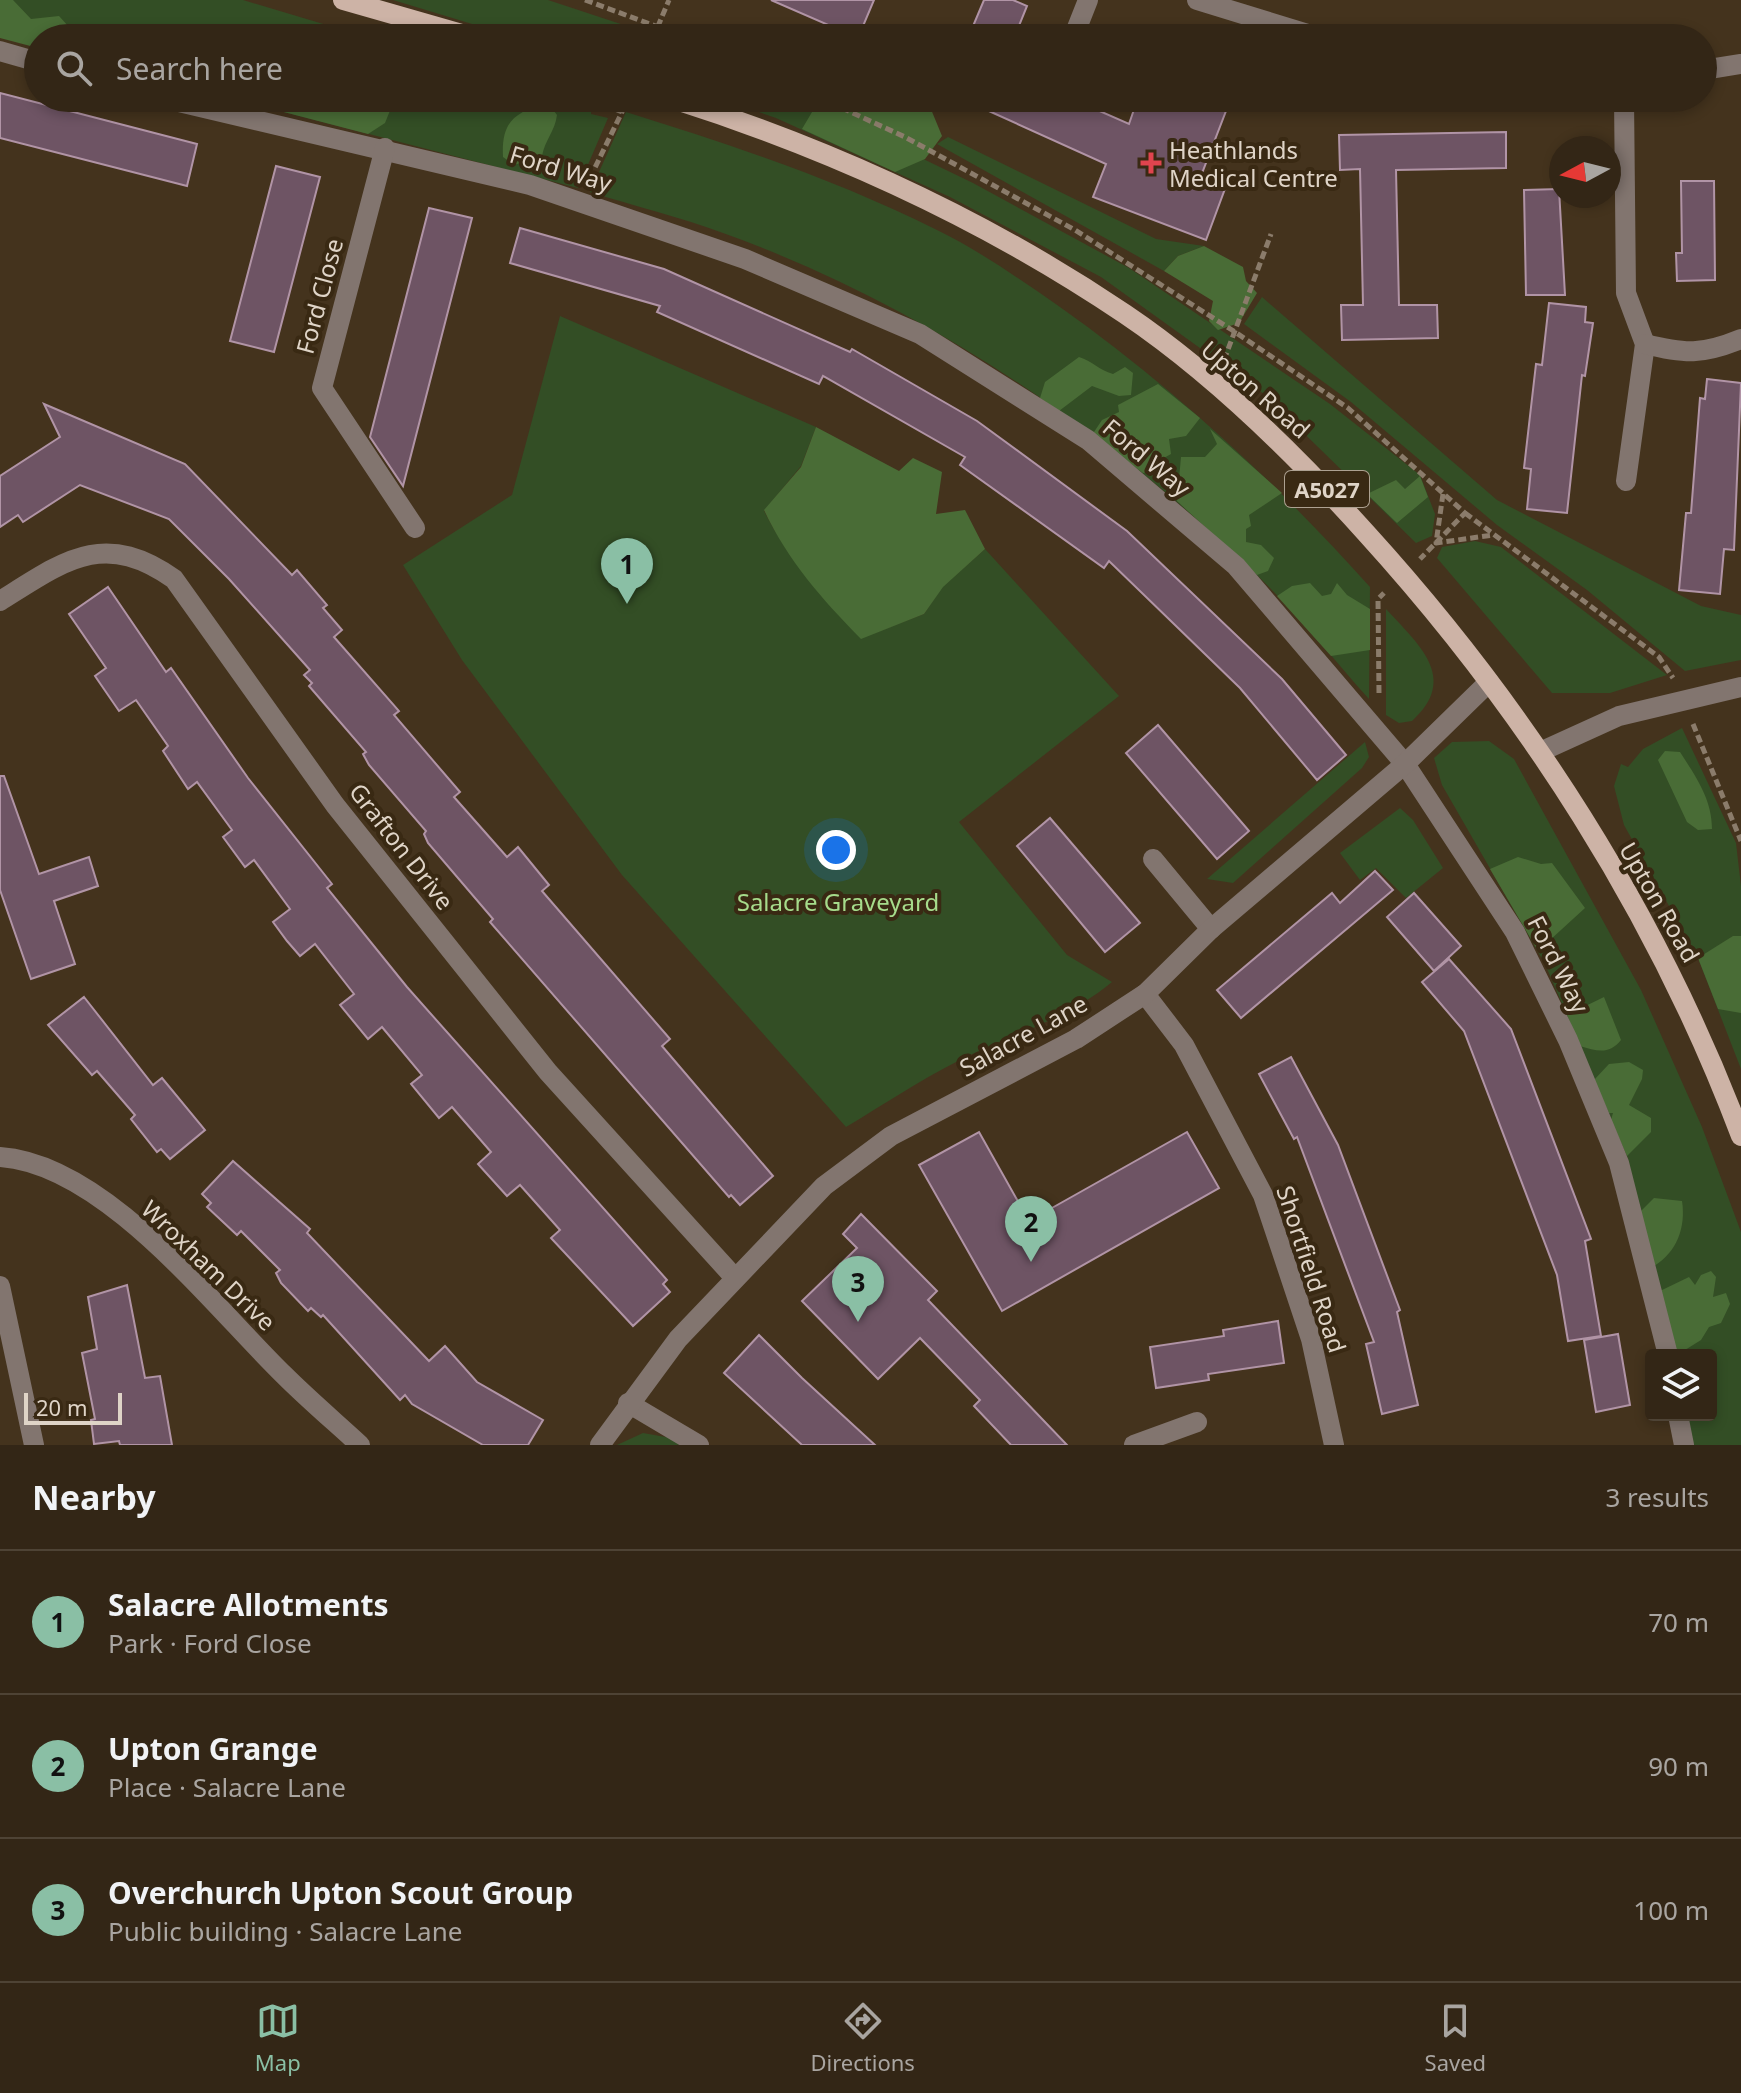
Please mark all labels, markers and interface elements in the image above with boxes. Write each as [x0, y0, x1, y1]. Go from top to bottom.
search box [24, 24, 1717, 112]
icon: search [52, 46, 96, 90]
text: Search here [116, 48, 283, 89]
place label: Heathlands Medical Centre [1169, 133, 1338, 194]
north arrow [1549, 136, 1621, 208]
street label: Ford Way [506, 137, 617, 199]
marker: Heathlands Medical Centre [1140, 152, 1162, 174]
street label: Ford Close [288, 235, 350, 357]
street label: Upton Road [1195, 333, 1317, 445]
street label: Ford Way [1096, 411, 1198, 504]
road number: A5027 [1285, 471, 1369, 507]
pin: 1 [601, 538, 653, 604]
street label: Grafton Drive [342, 776, 462, 916]
your location [816, 830, 856, 870]
street label: Upton Road [1612, 836, 1708, 968]
park label: Salacre Graveyard [737, 885, 939, 918]
street label: Ford Way [1520, 910, 1598, 1019]
street label: Salacre Lane [953, 986, 1093, 1084]
street label: Shortfield Road [1269, 1181, 1355, 1357]
street label: Wroxham Drive [135, 1192, 283, 1338]
pin: 2 [1005, 1196, 1057, 1262]
pin: 3 [832, 1256, 884, 1322]
map controls [1645, 1349, 1717, 1421]
button: layers [1645, 1349, 1717, 1421]
scale bar [24, 1389, 122, 1425]
text: 20 m [36, 1392, 87, 1422]
text: Nearby [32, 1474, 156, 1520]
text: 3 results [1605, 1479, 1709, 1515]
text: Salacre Allotments [108, 1584, 389, 1625]
text: 1 [51, 1604, 65, 1640]
text: 70 m [1648, 1604, 1709, 1640]
text: Park · Ford Close [108, 1625, 312, 1661]
text: Upton Grange [108, 1728, 318, 1769]
text: 2 [51, 1748, 65, 1784]
text: 90 m [1648, 1748, 1709, 1784]
text: Place · Salacre Lane [108, 1769, 346, 1805]
text: Overchurch Upton Scout Group [108, 1872, 573, 1913]
text: 3 [51, 1892, 65, 1928]
text: 100 m [1633, 1892, 1709, 1928]
text: Public building · Salacre Lane [108, 1913, 462, 1949]
tab: Map [255, 1999, 301, 2077]
tab: Directions [810, 1999, 915, 2077]
tab: Saved [1425, 1999, 1486, 2077]

